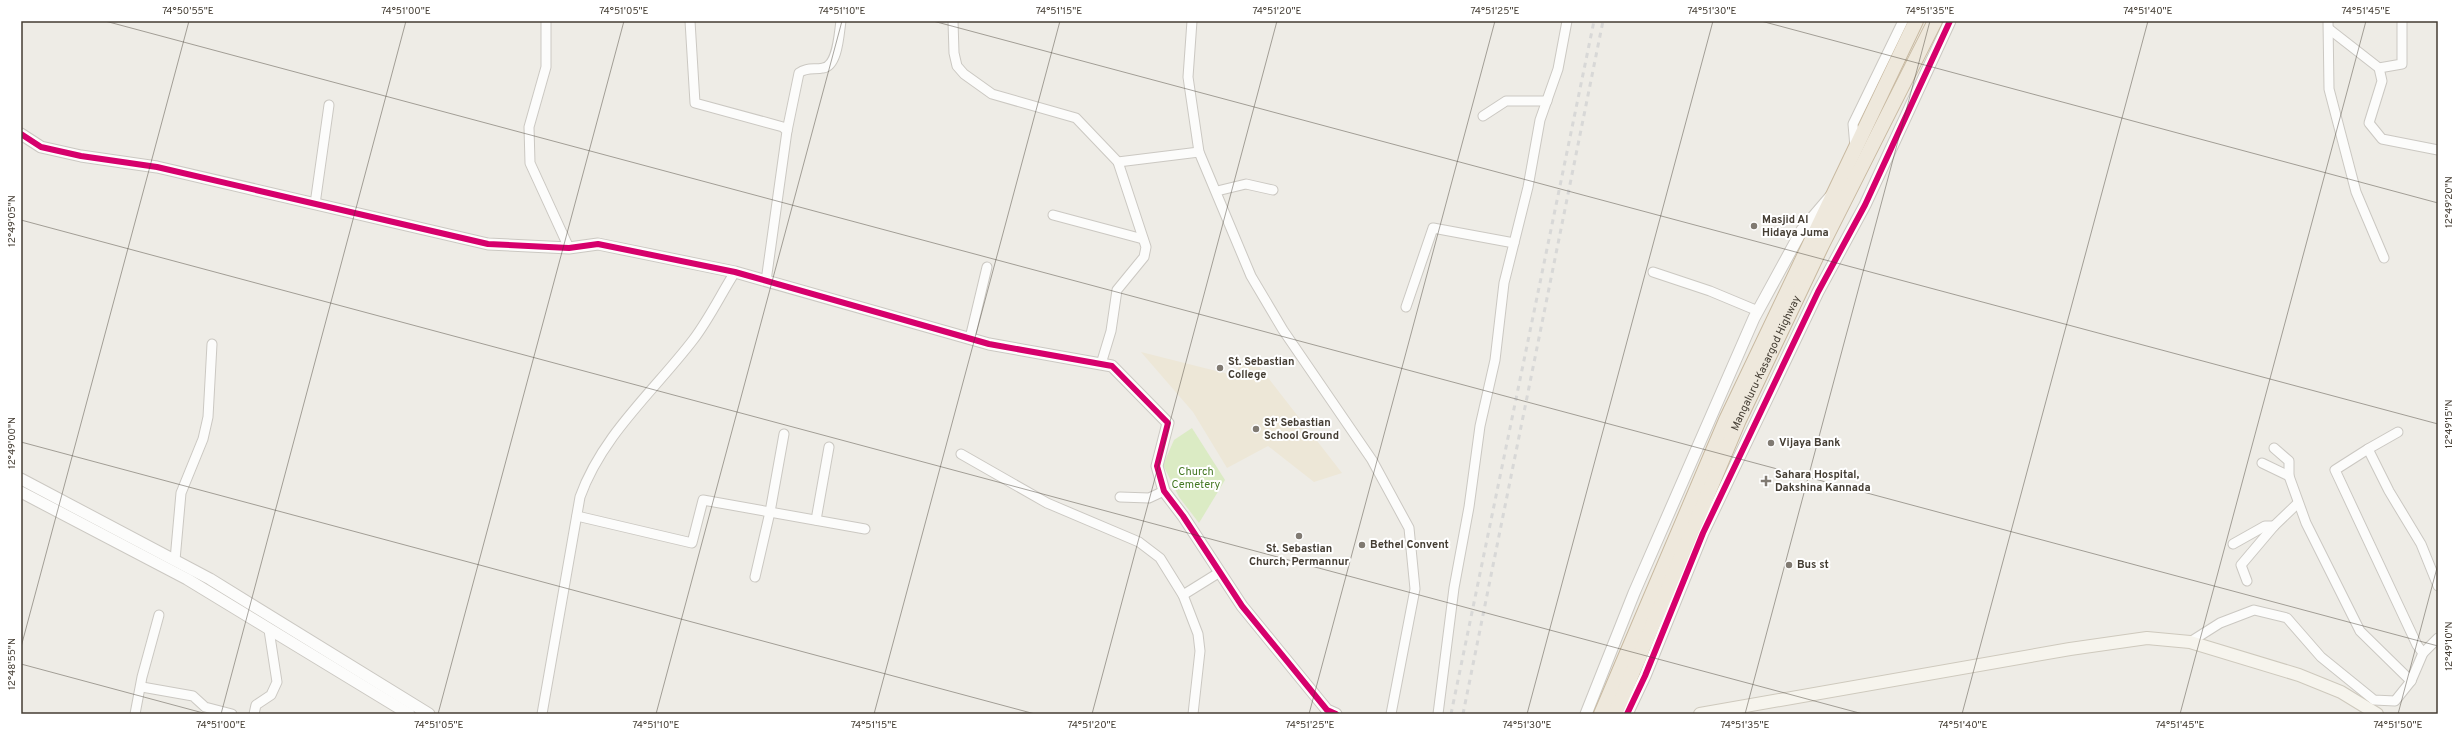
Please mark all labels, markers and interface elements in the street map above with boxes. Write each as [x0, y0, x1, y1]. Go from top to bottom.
text: 74°50'55"E [162, 5, 214, 18]
text: 74°51'00"E [381, 5, 431, 18]
text: 74°51'05"E [599, 5, 649, 18]
text: 74°51'10"E [819, 5, 865, 18]
text: 74°51'15"E [1036, 5, 1082, 18]
text: 74°51'20"E [1252, 5, 1302, 18]
text: 74°51'25"E [1471, 5, 1519, 18]
text: 74°51'30"E [1688, 5, 1736, 18]
text: 74°51'35"E [1906, 5, 1954, 18]
text: 74°51'40"E [2123, 5, 2173, 18]
text: 74°51'45"E [2341, 5, 2391, 18]
text: 12°49'20"N [2443, 176, 2456, 228]
text: 12°49'05"N [6, 195, 19, 247]
place label: Masjid Al Hidaya Juma [1762, 213, 1829, 240]
marker: Masjid Al Hidaya Juma [1749, 221, 1759, 231]
street label: Mangaluru-Kasargod Highway [1728, 293, 1804, 433]
place label: St. Sebastian College [1228, 355, 1295, 382]
marker: St. Sebastian College [1215, 363, 1225, 373]
text: 12°49'15"N [2443, 399, 2456, 449]
place label: St' Sebastian School Ground [1264, 416, 1339, 443]
text: 12°49'00"N [6, 417, 19, 469]
marker: St' Sebastian School Ground [1251, 424, 1261, 434]
place label: Vijaya Bank [1779, 436, 1841, 450]
marker: Vijaya Bank [1766, 438, 1776, 448]
park label: Church Cemetery [1172, 465, 1221, 492]
place label: Sahara Hospital, Dakshina Kannada [1775, 468, 1871, 495]
marker: Sahara Hospital, Dakshina Kannada [1760, 475, 1772, 487]
marker: St. Sebastian Church, Permannur [1294, 531, 1304, 541]
place label: Bethel Convent [1370, 538, 1449, 552]
marker: Bethel Convent [1357, 540, 1367, 550]
place label: St. Sebastian Church, Permannur [1249, 542, 1349, 569]
place label: Bus st [1797, 558, 1829, 572]
marker: Bus st [1784, 560, 1794, 570]
text: 12°49'10"N [2443, 621, 2456, 671]
text: 12°48'55"N [6, 638, 19, 690]
text: 74°51'00"E [196, 719, 246, 732]
text: 74°51'05"E [414, 719, 464, 732]
text: 74°51'10"E [633, 719, 679, 732]
text: 74°51'15"E [851, 719, 897, 732]
text: 74°51'20"E [1067, 719, 1117, 732]
text: 74°51'25"E [1286, 719, 1334, 732]
text: 74°51'30"E [1503, 719, 1551, 732]
text: 74°51'35"E [1721, 719, 1769, 732]
text: 74°51'40"E [1938, 719, 1988, 732]
text: 74°51'45"E [2155, 719, 2205, 732]
text: 74°51'50"E [2373, 719, 2423, 732]

